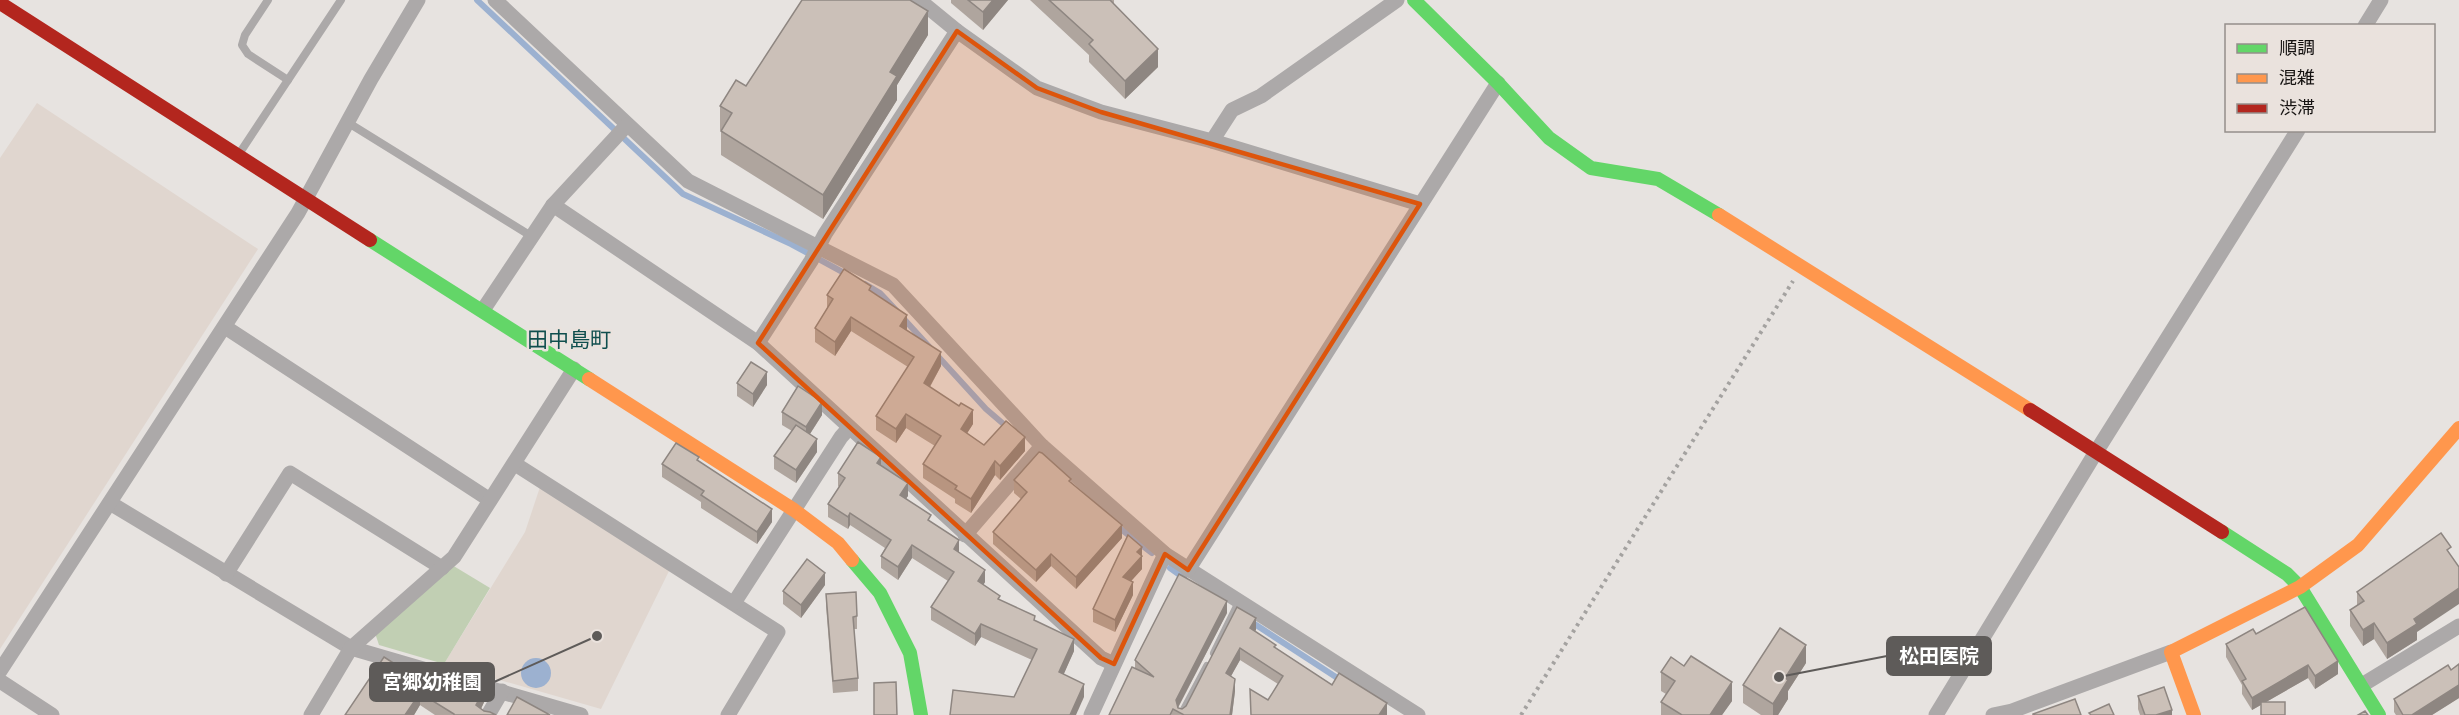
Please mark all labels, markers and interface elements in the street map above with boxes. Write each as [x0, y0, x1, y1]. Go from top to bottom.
legend [2225, 24, 2435, 132]
text: 順調 [2279, 37, 2315, 59]
text: 混雑 [2279, 67, 2315, 89]
text: 渋滞 [2279, 97, 2315, 119]
district label: 田中島町 [527, 327, 611, 352]
callout: 松田医院 [1887, 637, 1991, 675]
text: 松田医院 [1899, 644, 1979, 668]
callout: 宮郷幼稚園 [370, 663, 494, 701]
text: 宮郷幼稚園 [382, 670, 482, 694]

